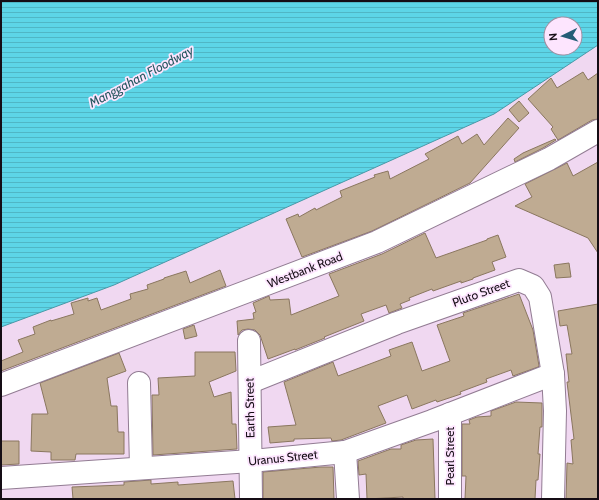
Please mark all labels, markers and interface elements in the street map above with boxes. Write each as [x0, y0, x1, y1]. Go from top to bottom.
north arrow [543, 16, 583, 56]
text: N [546, 32, 560, 41]
water label: Manggahan Floodway [85, 41, 197, 111]
street label: Westbank Road [265, 248, 345, 291]
street label: Pluto Street [450, 275, 512, 310]
street label: Earth Street [241, 378, 258, 438]
street label: Pearl Street [442, 427, 457, 485]
street label: Uranus Street [248, 446, 318, 469]

